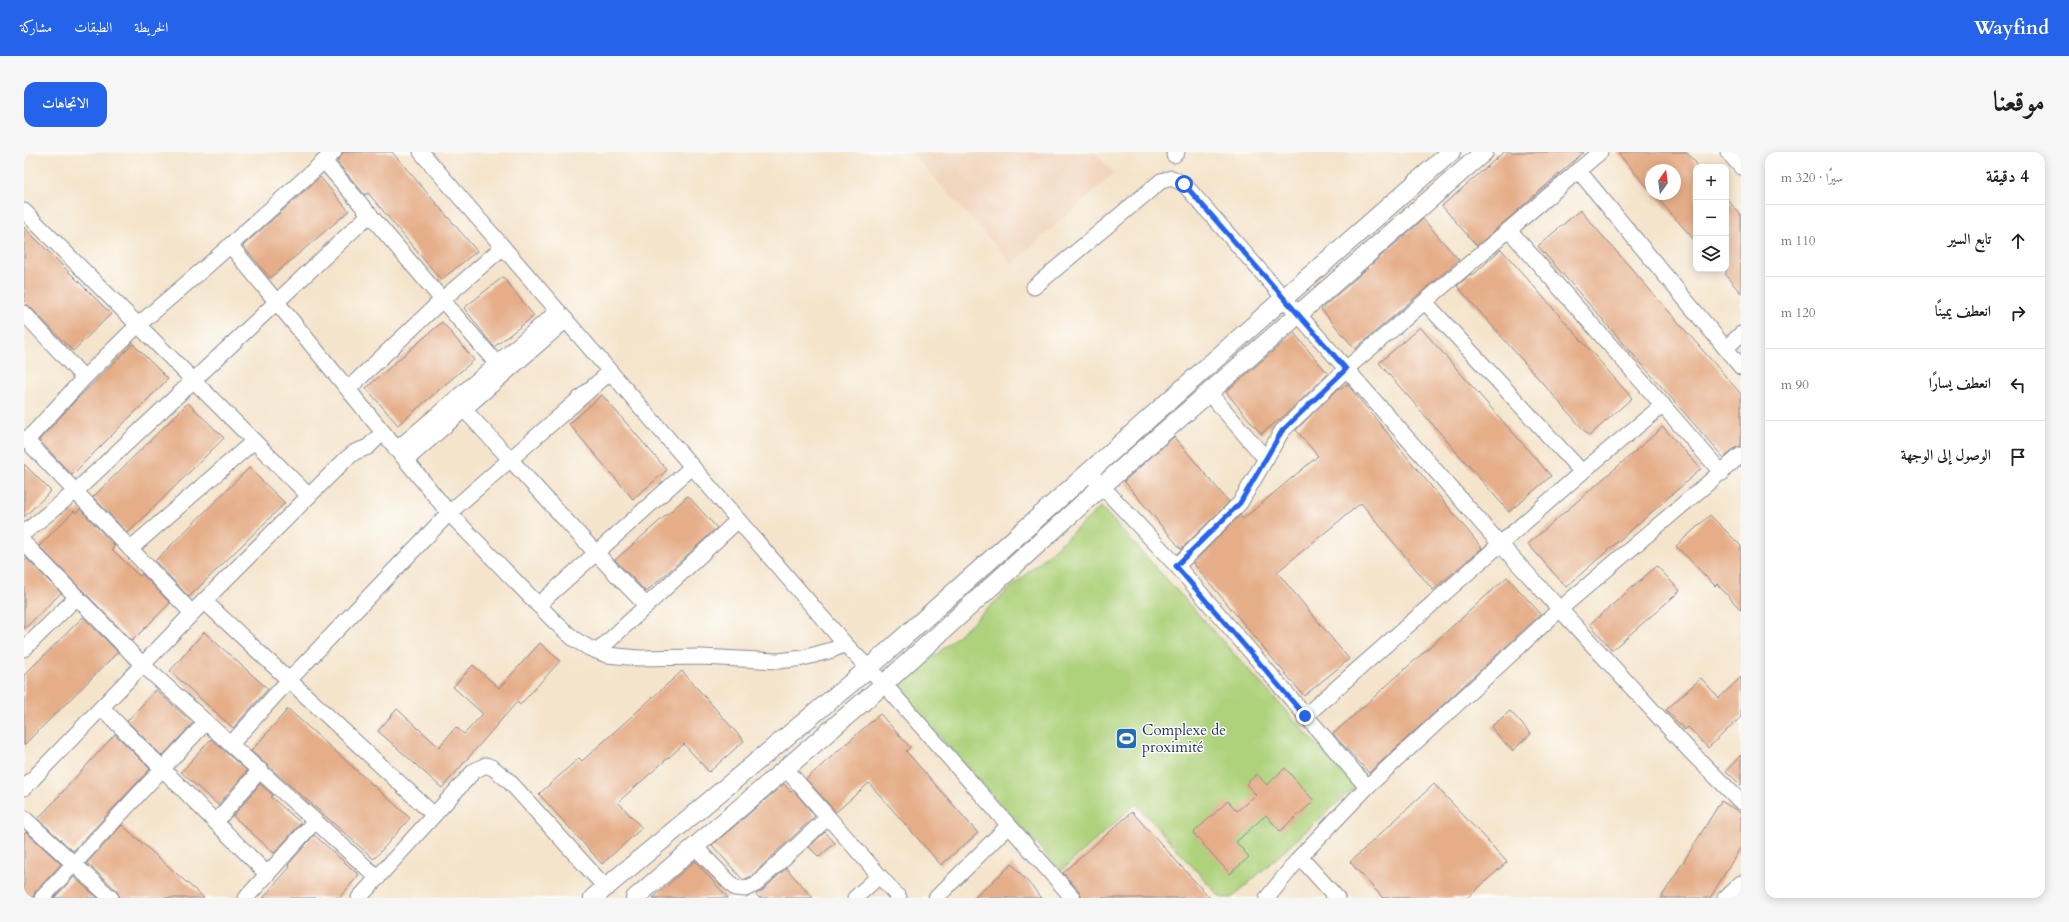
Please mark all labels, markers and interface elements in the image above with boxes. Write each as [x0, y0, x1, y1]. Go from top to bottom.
text: Wayfind [1974, 15, 2049, 41]
text: مشاركة [20, 18, 52, 37]
text: الطبقات [74, 18, 112, 37]
text: الخريطة [134, 18, 168, 37]
button: الاتجاهات [24, 82, 107, 127]
text: موقعنا [1993, 83, 2045, 121]
north arrow [1645, 164, 1681, 200]
map controls [1693, 164, 1729, 272]
button: + [1693, 164, 1729, 200]
text: 4 دقيقة [1986, 165, 2029, 188]
text: سيرًا · 320 m [1781, 169, 1843, 187]
route start [1175, 175, 1193, 193]
button: − [1693, 200, 1729, 236]
text: تابع السير [1948, 229, 1991, 249]
icon: ahead [2007, 230, 2029, 252]
text: 110 m [1781, 232, 1815, 250]
button: layers [1693, 236, 1729, 272]
text: انعطف يمينًا [1935, 301, 1991, 321]
icon: right [2007, 302, 2029, 324]
text: 120 m [1781, 304, 1815, 322]
text: انعطف يسارًا [1929, 373, 1991, 393]
icon: left [2007, 374, 2029, 396]
text: 90 m [1781, 376, 1809, 394]
text: الوصول إلى الوجهة [1901, 445, 1991, 465]
icon: arrive [2007, 446, 2029, 468]
route end [1296, 707, 1314, 725]
place label: Complexe de proximité [1142, 720, 1226, 757]
sports icon: Complexe de proximité [1113, 726, 1139, 752]

